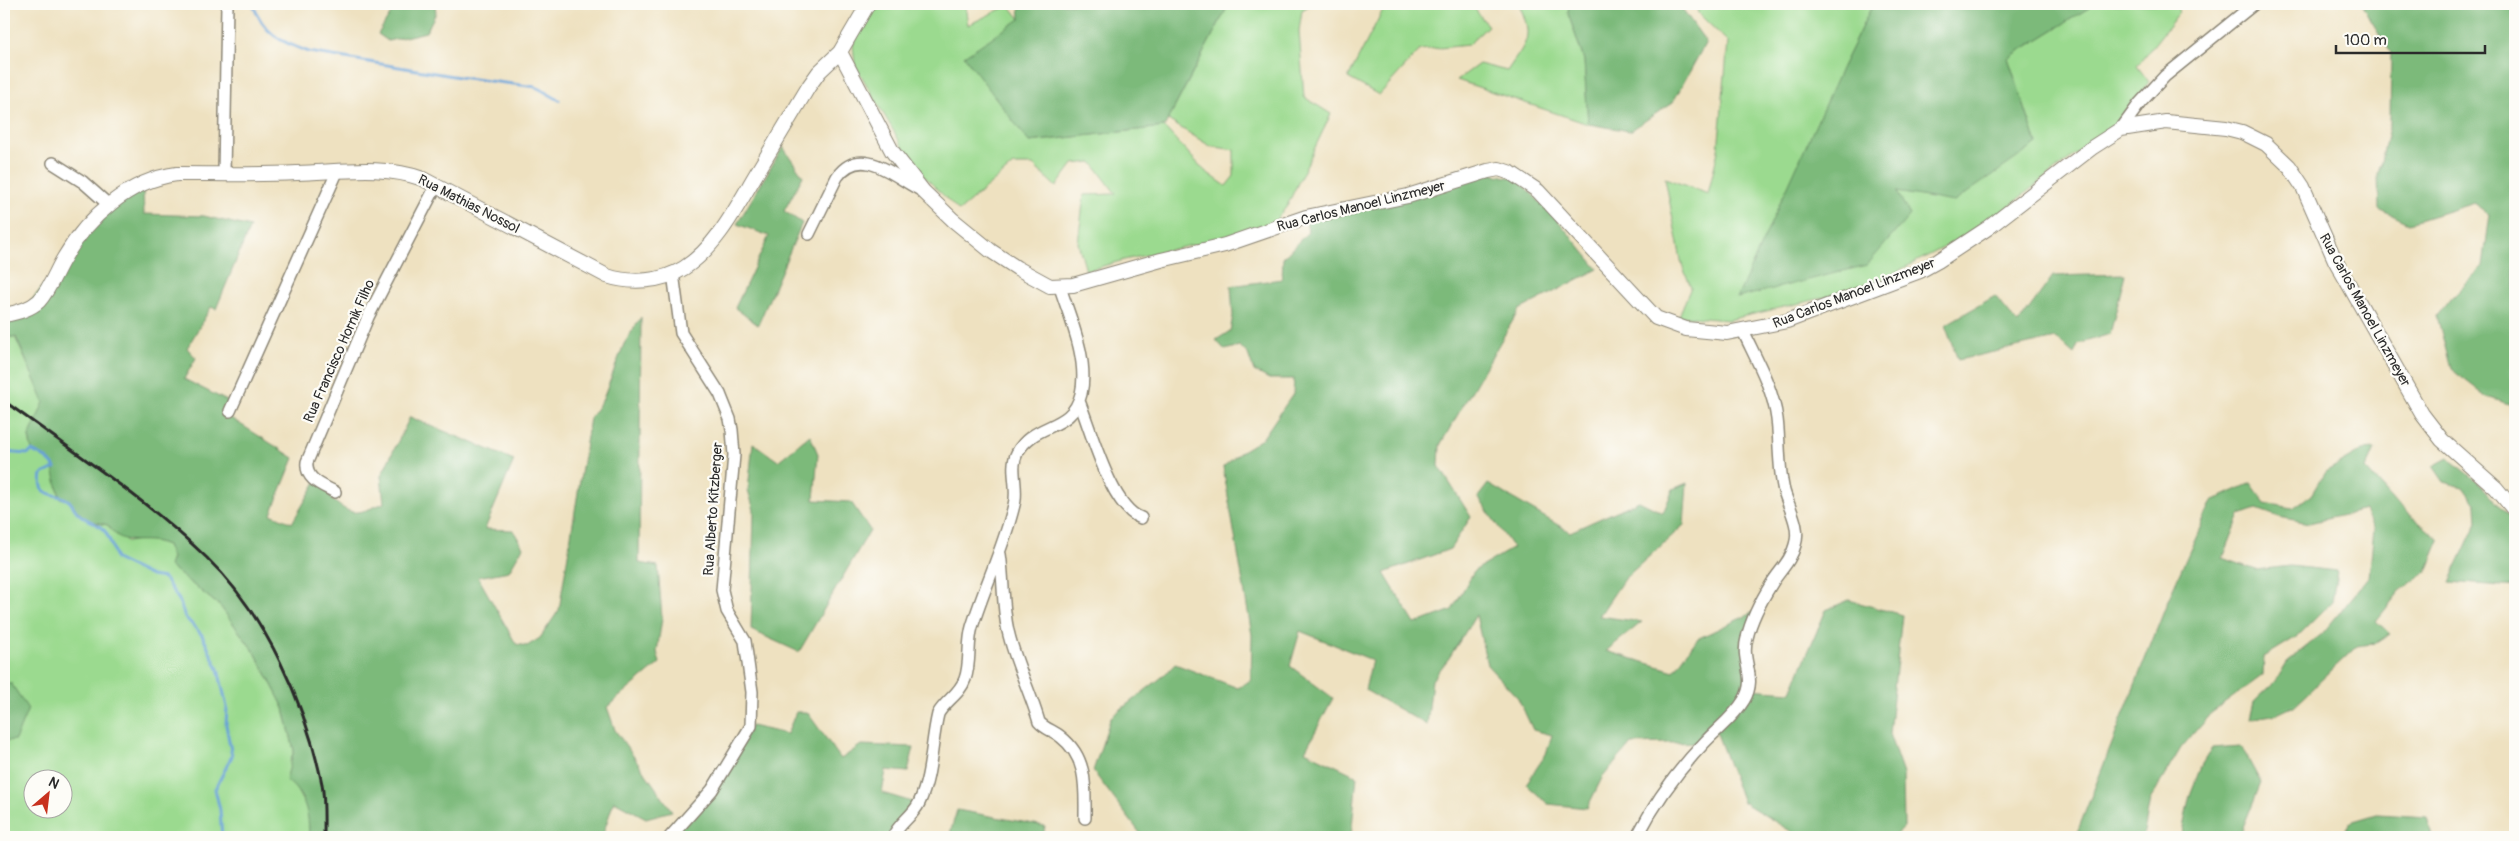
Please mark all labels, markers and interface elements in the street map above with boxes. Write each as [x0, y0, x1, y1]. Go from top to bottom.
scale bar [2336, 22, 2485, 54]
text: 100 m [2344, 31, 2387, 50]
street label: Rua Mathias Nossol [415, 171, 523, 237]
street label: Rua Carlos Manoel Linzmeyer [1275, 177, 1447, 235]
street label: Rua Carlos Manoel Linzmeyer [2316, 230, 2414, 390]
street label: Rua Carlos Manoel Linzmeyer [1770, 254, 1938, 332]
street label: Rua Francisco Hornik Filho [300, 276, 378, 425]
street label: Rua Alberto Kitzberger [700, 442, 726, 576]
north arrow [22, 768, 72, 818]
text: N [46, 773, 62, 793]

